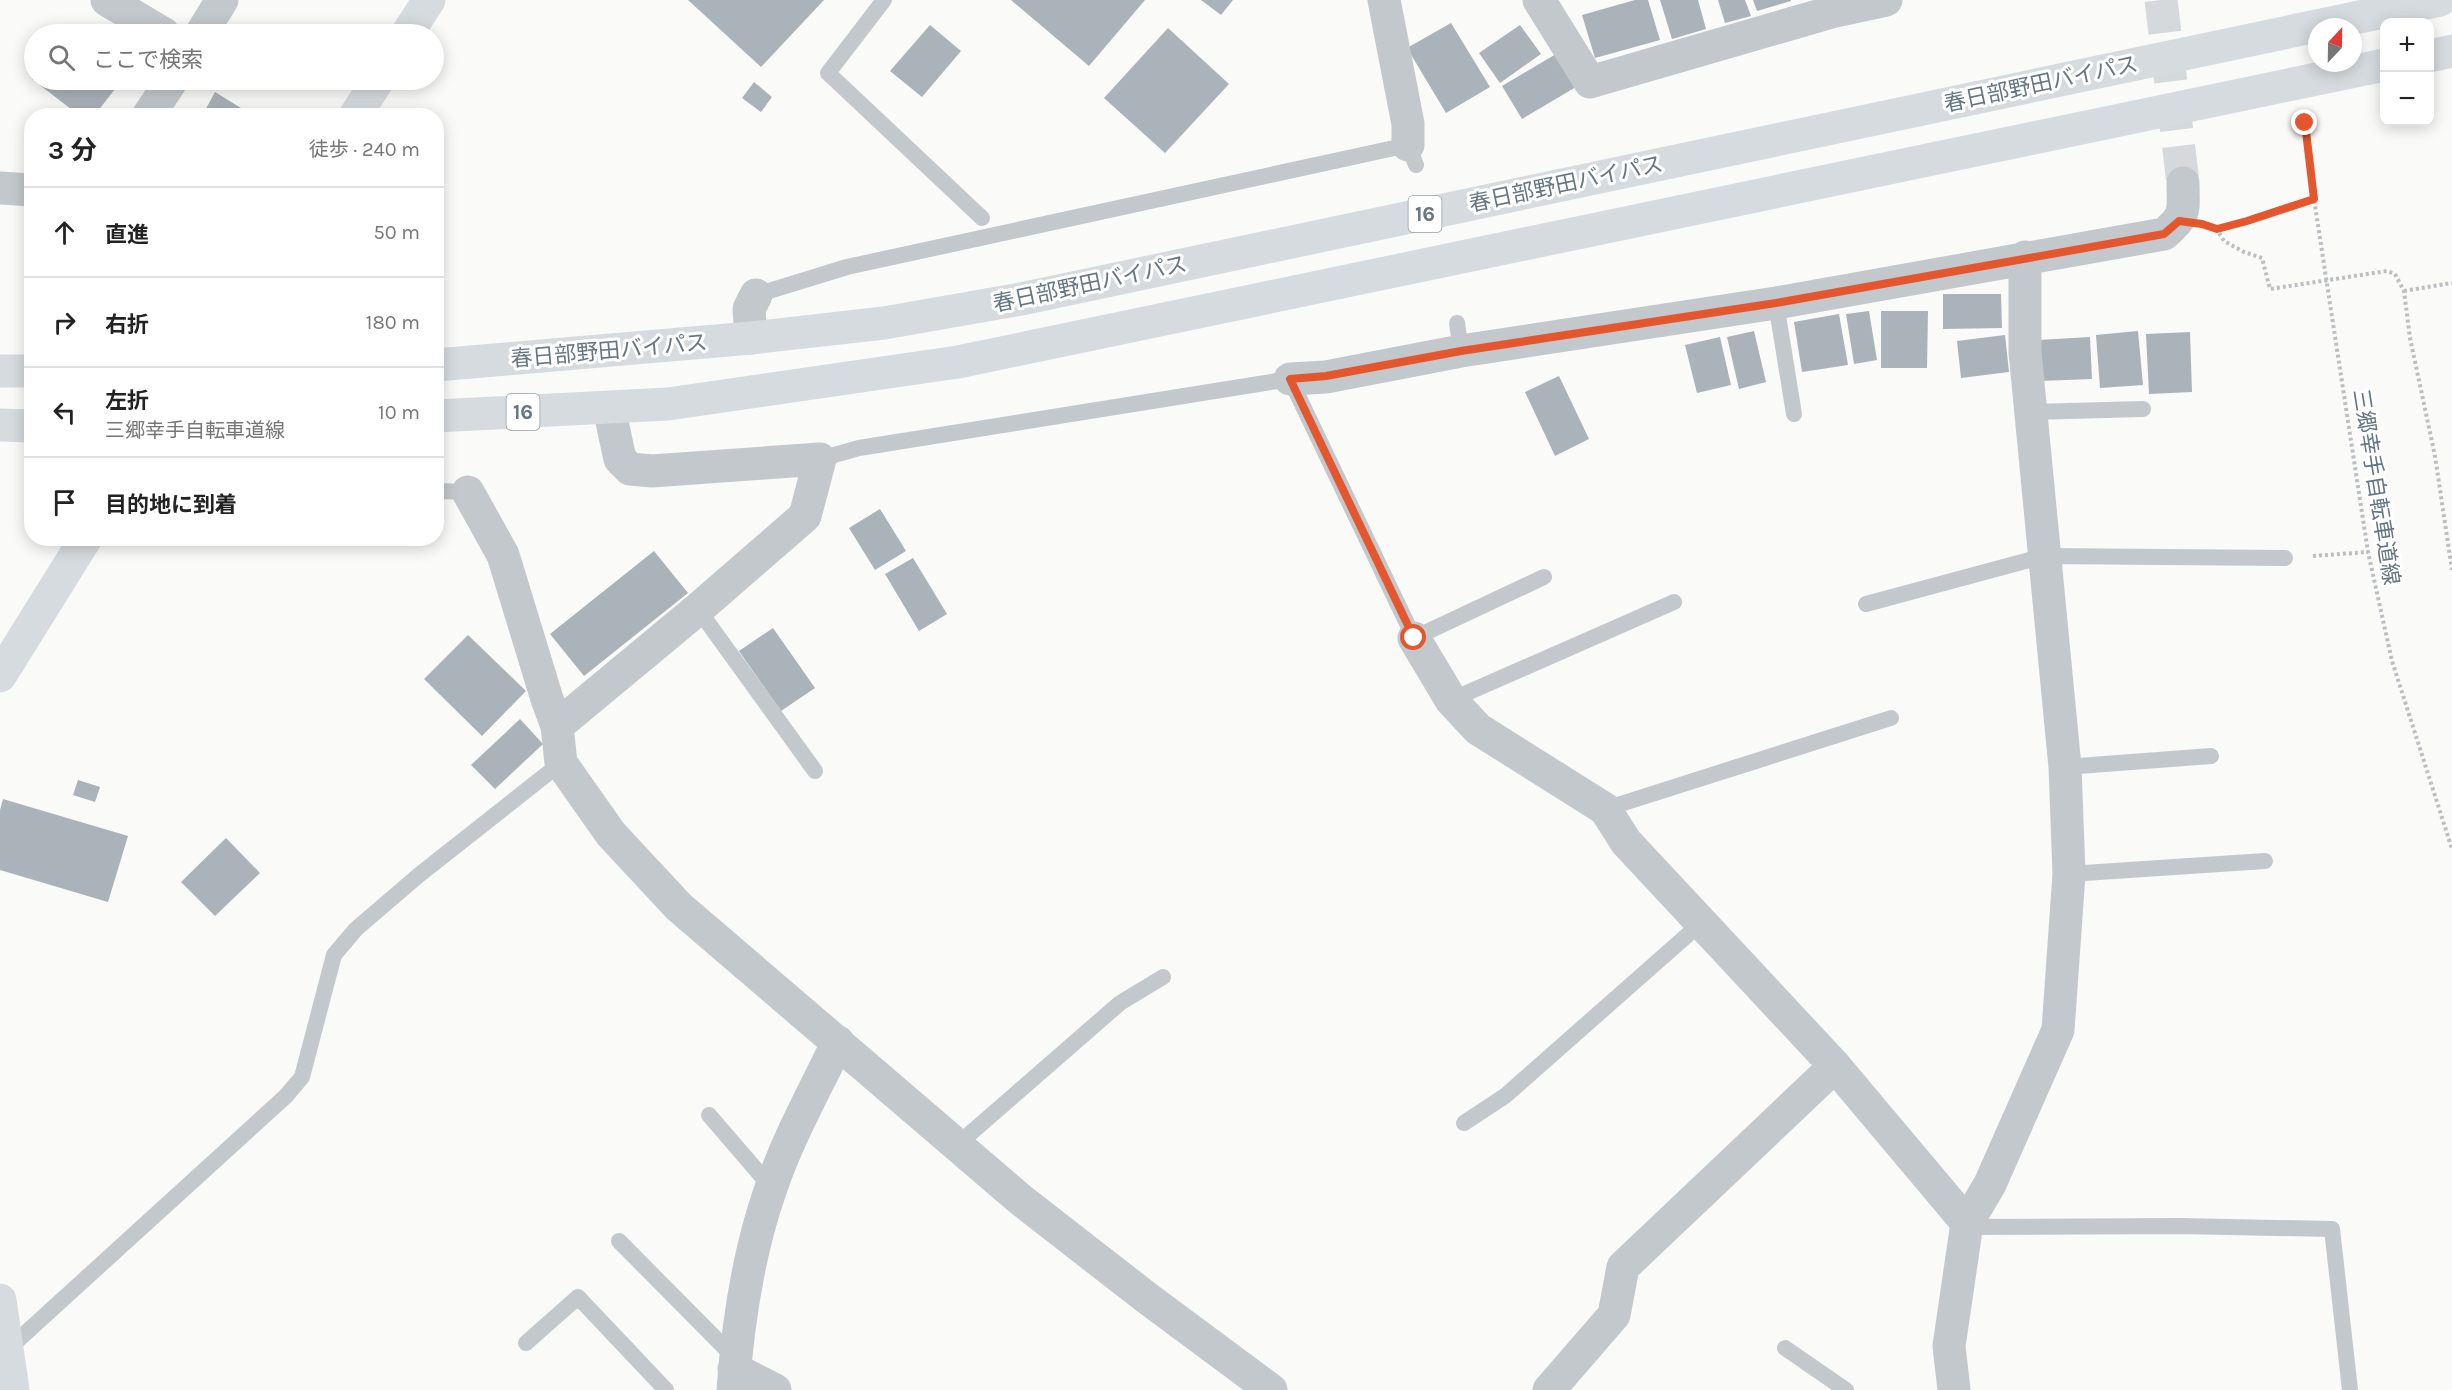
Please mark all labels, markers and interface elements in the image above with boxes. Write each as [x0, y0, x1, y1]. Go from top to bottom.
north arrow [2308, 18, 2362, 72]
map controls [2380, 18, 2434, 126]
button: + [2380, 18, 2434, 72]
search box [24, 24, 444, 90]
icon: search [45, 41, 78, 74]
text: ここで検索 [93, 47, 203, 73]
street label: 春日部野田バイパス [1942, 51, 2140, 117]
button: − [2380, 72, 2434, 126]
route end [2291, 109, 2317, 135]
text: 3 分 [48, 135, 97, 166]
text: 徒歩 · 240 m [309, 138, 420, 161]
street label: 春日部野田バイパス [1467, 151, 1665, 217]
road number: 16 [1408, 196, 1442, 232]
icon: ahead [48, 216, 81, 249]
text: 50 m [373, 221, 420, 244]
text: 直進 [105, 222, 149, 248]
street label: 春日部野田バイパス [991, 251, 1189, 317]
icon: right [48, 306, 81, 339]
text: 180 m [366, 311, 420, 334]
text: 右折 [105, 312, 149, 338]
street label: 春日部野田バイパス [509, 329, 709, 373]
street label: 三郷幸手自転車道線 [2348, 387, 2404, 587]
text: 左折 [105, 388, 149, 414]
road number: 16 [506, 394, 540, 430]
icon: left [48, 396, 81, 429]
text: 10 m [378, 401, 420, 424]
text: 三郷幸手自転車道線 [105, 419, 285, 442]
icon: arrive [48, 486, 81, 519]
text: 目的地に到着 [105, 492, 237, 518]
route start [1400, 624, 1426, 650]

